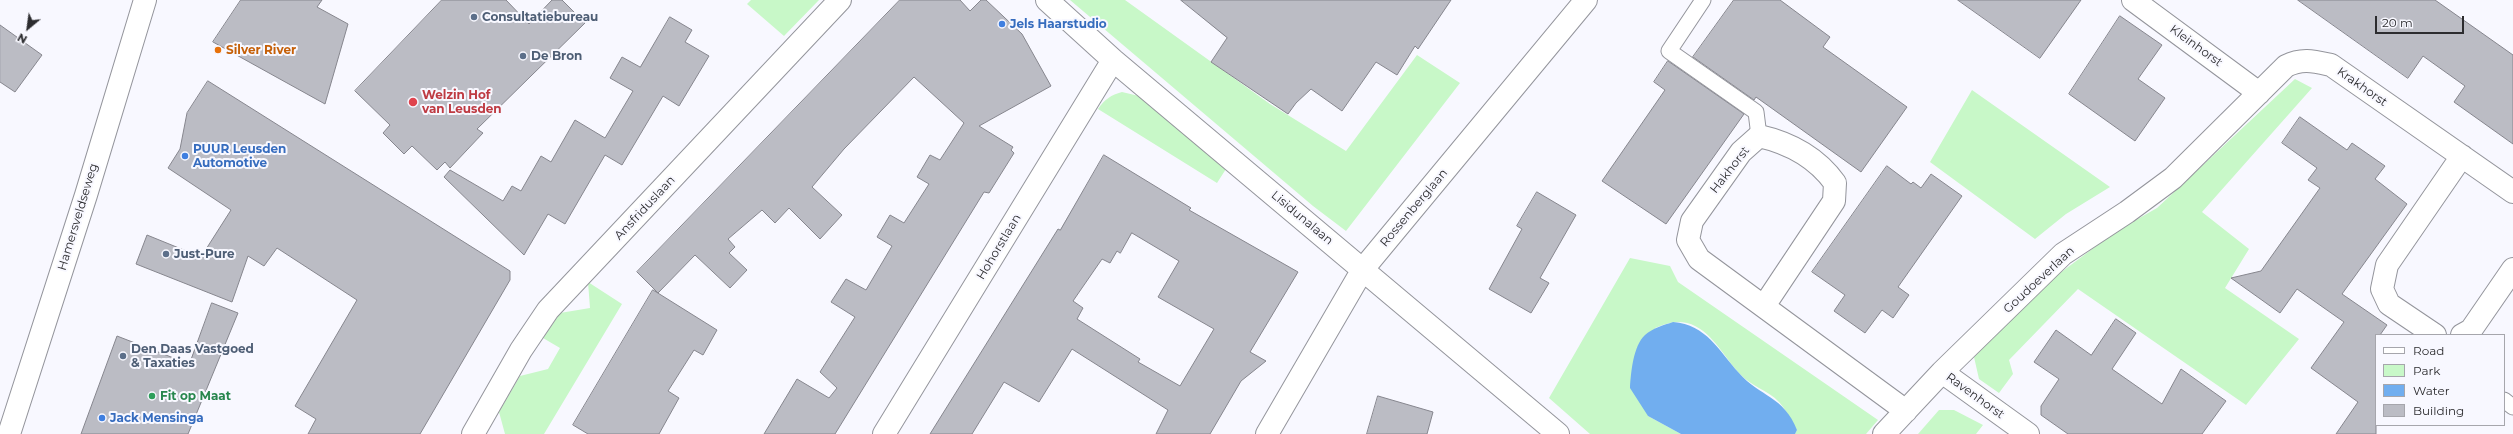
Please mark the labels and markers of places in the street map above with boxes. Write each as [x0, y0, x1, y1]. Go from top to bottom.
place label: Consultatiebureau [482, 10, 598, 24]
marker: Consultatiebureau [469, 12, 479, 22]
place label: Jels Haarstudio [1010, 17, 1107, 31]
marker: Jels Haarstudio [997, 19, 1007, 29]
place label: Silver River [226, 43, 296, 57]
marker: Silver River [213, 45, 223, 55]
place label: De Bron [531, 49, 582, 63]
marker: De Bron [518, 51, 528, 61]
place label: Welzin Hof van Leusden [422, 88, 502, 116]
marker: Welzin Hof van Leusden [407, 96, 419, 108]
place label: PUUR Leusden Automotive [193, 142, 286, 170]
marker: PUUR Leusden Automotive [180, 151, 190, 161]
place label: Just-Pure [174, 247, 235, 261]
marker: Just-Pure [161, 249, 171, 259]
place label: Den Daas Vastgoed & Taxaties [131, 342, 254, 370]
marker: Den Daas Vastgoed & Taxaties [118, 351, 128, 361]
place label: Fit op Maat [160, 389, 231, 403]
marker: Fit op Maat [147, 391, 157, 401]
place label: Jack Mensinga [110, 411, 204, 425]
marker: Jack Mensinga [97, 413, 107, 423]

